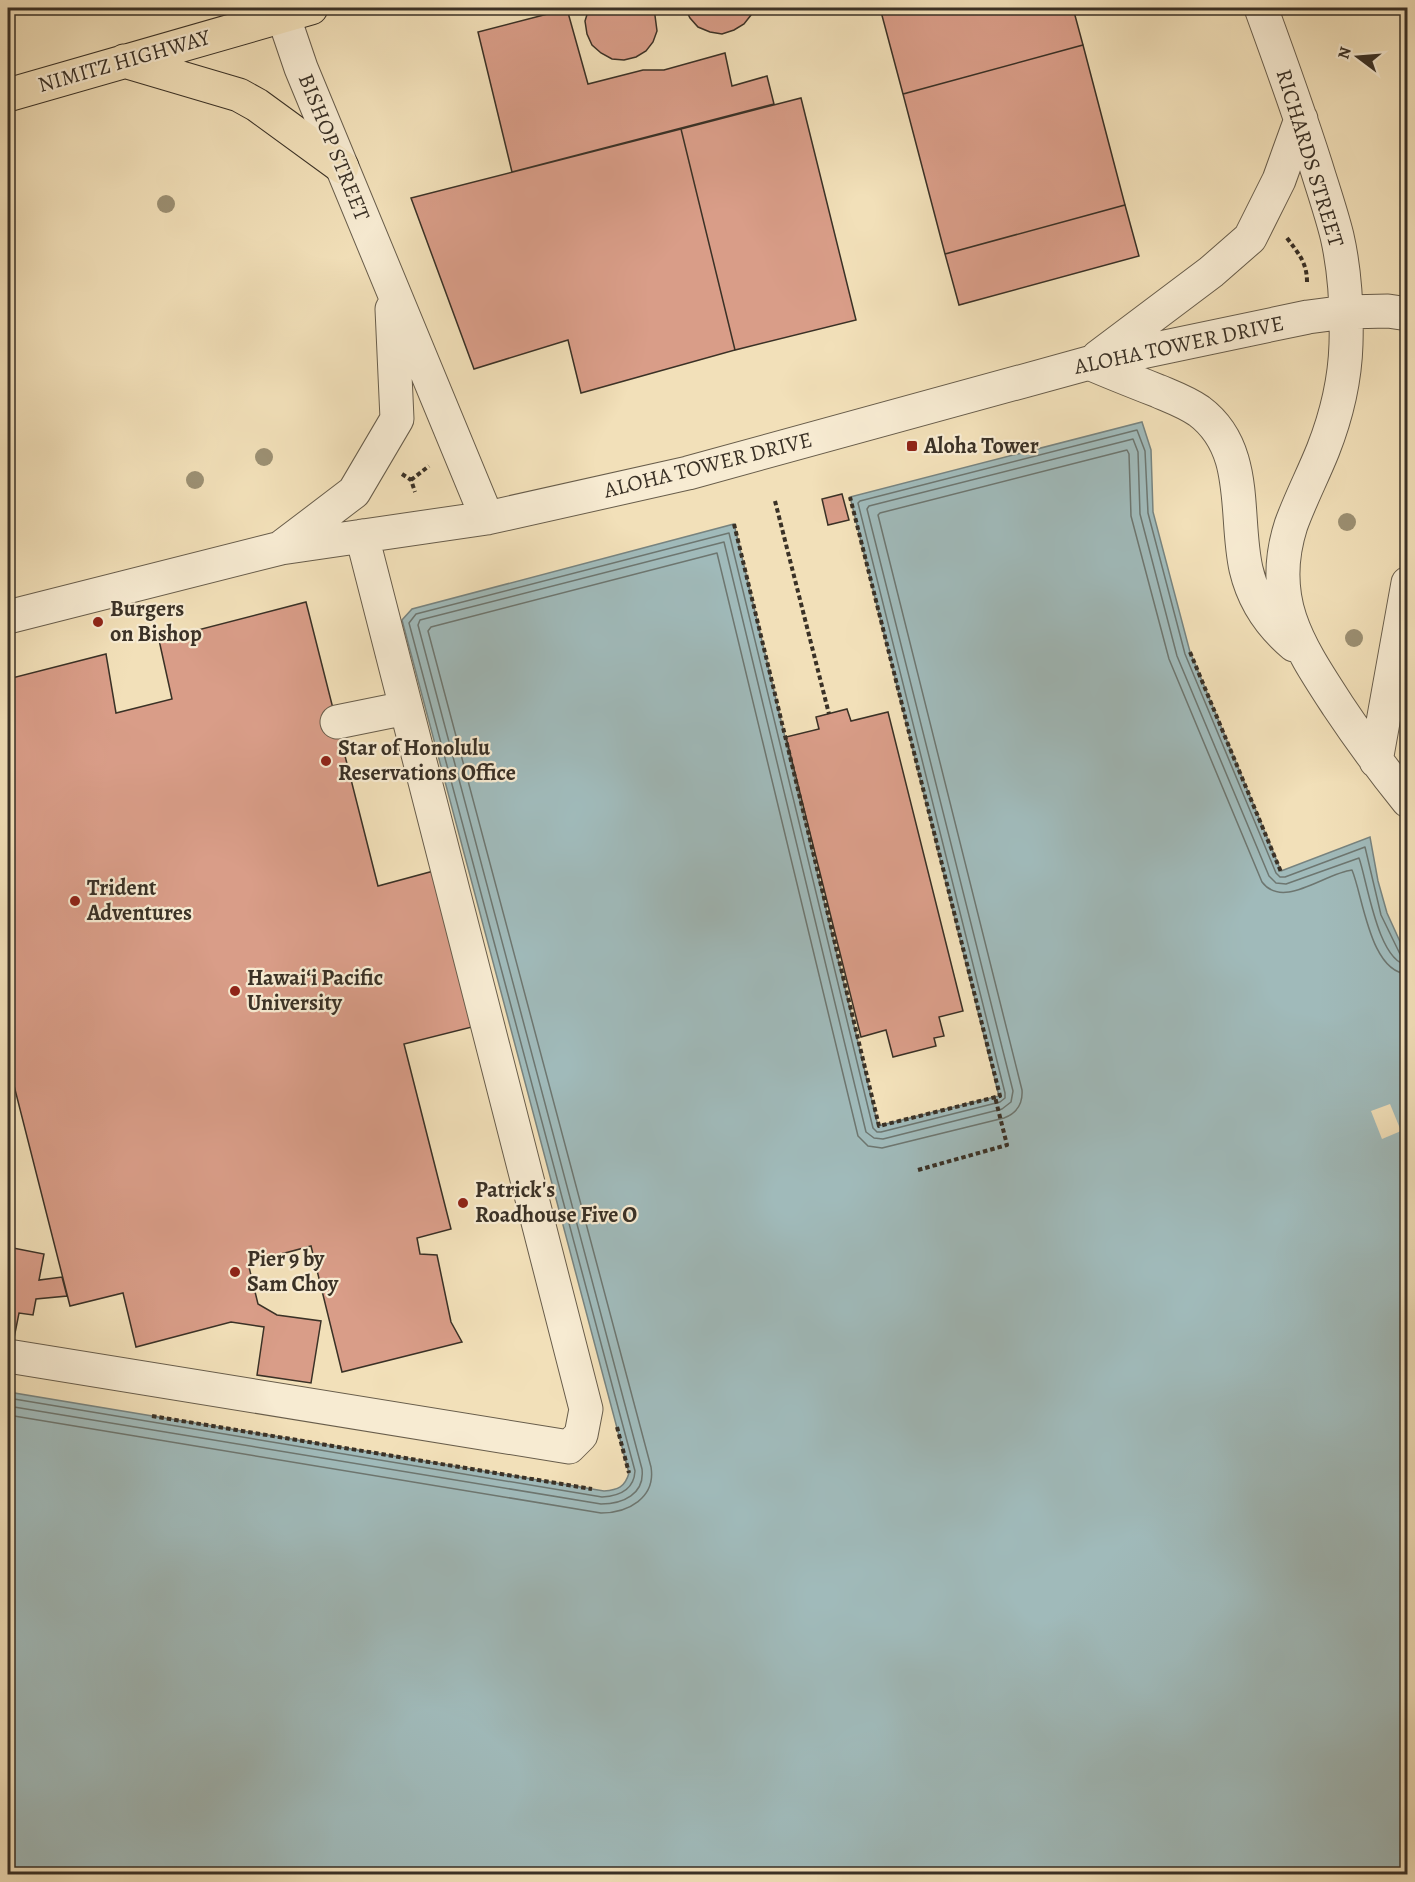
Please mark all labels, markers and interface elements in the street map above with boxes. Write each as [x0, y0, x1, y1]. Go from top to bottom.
street label: NIMITZ HIGHWAY [34, 22, 215, 100]
north arrow [1328, 27, 1388, 87]
text: N [1332, 44, 1357, 62]
street label: RICHARDS STREET [1269, 65, 1351, 251]
street label: BISHOP STREET [291, 69, 377, 225]
street label: ALOHA TOWER DRIVE [1070, 308, 1287, 382]
street label: ALOHA TOWER DRIVE [600, 425, 815, 506]
place label: Aloha Tower [923, 431, 1039, 461]
marker: Aloha Tower [905, 439, 919, 453]
place label: Burgers on Bishop [110, 594, 202, 649]
marker: Burgers on Bishop [91, 615, 105, 629]
place label: Star of Honolulu Reservations Office [338, 733, 516, 788]
marker: Star of Honolulu Reservations Office [319, 754, 333, 768]
place label: Trident Adventures [86, 873, 192, 928]
marker: Trident Adventures [68, 894, 82, 908]
place label: Hawai‘i Pacific University [247, 963, 383, 1018]
marker: Hawai‘i Pacific University [228, 984, 242, 998]
place label: Patrick's Roadhouse Five O [475, 1175, 637, 1230]
marker: Patrick's Roadhouse Five O [456, 1196, 470, 1210]
place label: Pier 9 by Sam Choy [247, 1244, 339, 1299]
marker: Pier 9 by Sam Choy [228, 1265, 242, 1279]

